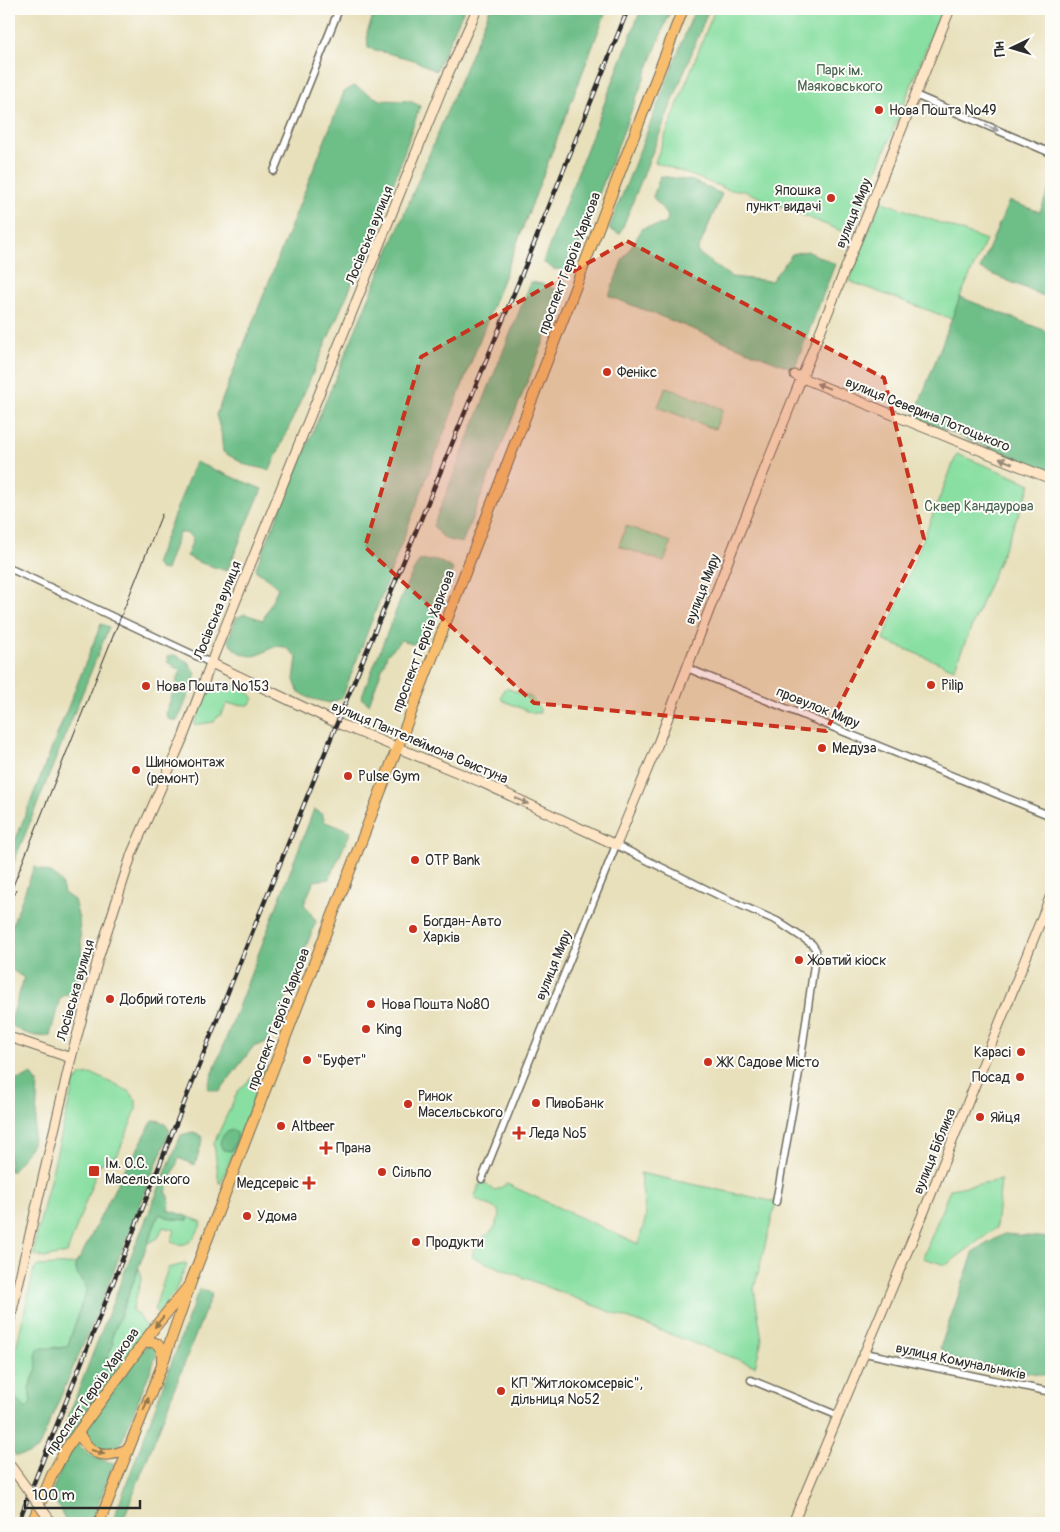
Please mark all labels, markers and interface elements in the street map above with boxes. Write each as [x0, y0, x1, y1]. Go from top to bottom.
north arrow [988, 22, 1038, 72]
text: Пн [990, 41, 1009, 57]
park label: Парк ім. Маяковського [797, 62, 883, 95]
place label: Нова Пошта №49 [889, 102, 997, 119]
marker: Нова Пошта №49 [873, 104, 885, 116]
one-way arrow [985, 124, 999, 132]
street label: вулиця Миру [832, 176, 875, 251]
place label: Япошка пункт видачі [746, 182, 821, 215]
street label: Лосівська вулиця [342, 184, 397, 288]
street label: проспект Героїв Харкова [534, 190, 604, 337]
marker: Япошка пункт видачі [825, 192, 837, 204]
place label: Фенікс [617, 364, 657, 381]
marker: Фенікс [601, 366, 613, 378]
street label: вулиця Северина Потоцького [843, 374, 1013, 456]
one-way arrow [815, 382, 830, 390]
one-way arrow [999, 456, 1013, 464]
park label: Сквер Кандаурова [924, 498, 1034, 515]
street label: вулиця Миру [681, 552, 724, 627]
street label: Лосівська вулиця [190, 559, 245, 663]
street label: проспект Героїв Харкова [388, 568, 458, 715]
place label: Pilip [941, 677, 964, 694]
place label: Нова Пошта №153 [156, 678, 269, 695]
marker: Pilip [925, 679, 937, 691]
marker: Нова Пошта №153 [140, 680, 152, 692]
street label: провулок Миру [774, 683, 862, 732]
street label: вулиця Пантелеймона Свистуна [329, 698, 511, 787]
place label: Медуза [832, 740, 877, 757]
marker: Медуза [816, 742, 828, 754]
place label: Шиномонтаж (ремонт) [146, 754, 224, 787]
marker: Шиномонтаж (ремонт) [130, 764, 142, 776]
place label: Pulse Gym [358, 768, 420, 785]
marker: Pulse Gym [342, 770, 354, 782]
one-way arrow [515, 797, 530, 806]
place label: OTP Bank [425, 852, 480, 869]
marker: OTP Bank [409, 854, 421, 866]
place label: Богдан-Авто Харків [423, 913, 502, 946]
marker: Богдан-Авто Харків [407, 923, 419, 935]
street label: вулиця Миру [532, 928, 575, 1003]
street label: Лосівська вулиця [53, 938, 98, 1044]
street label: проспект Героїв Харкова [243, 946, 313, 1093]
place label: Жовтий кіоск [807, 952, 886, 969]
marker: Жовтий кіоск [793, 954, 805, 966]
place label: Добрий готель [119, 991, 207, 1008]
marker: Добрий готель [104, 993, 116, 1005]
place label: Нова Пошта №80 [381, 996, 490, 1013]
marker: Нова Пошта №80 [365, 998, 377, 1010]
place label: King [376, 1021, 402, 1038]
marker: King [360, 1023, 372, 1035]
place label: Карасі [974, 1044, 1011, 1061]
marker: Карасі [1015, 1046, 1027, 1058]
place label: "Буфет" [317, 1052, 367, 1069]
marker: "Буфет" [301, 1054, 313, 1066]
place label: ЖК Садове Місто [716, 1054, 820, 1071]
marker: ЖК Садове Місто [702, 1056, 714, 1068]
place label: Посад [972, 1069, 1011, 1086]
marker: Посад [1014, 1071, 1026, 1083]
place label: Ринок Масельського [418, 1088, 503, 1121]
place label: ПивоБанк [546, 1095, 604, 1112]
marker: ПивоБанк [530, 1097, 542, 1109]
marker: Ринок Масельського [402, 1098, 414, 1110]
street label: вулиця Біблика [910, 1106, 959, 1197]
place label: Яйця [990, 1109, 1020, 1126]
marker: Яйця [974, 1111, 986, 1123]
place label: Altbeer [291, 1118, 335, 1135]
marker: Altbeer [275, 1120, 287, 1132]
place label: Леда №5 [528, 1125, 587, 1142]
marker: Леда №5 [513, 1127, 525, 1139]
place label: Прана [336, 1140, 371, 1157]
marker: Прана [320, 1142, 332, 1154]
place label: Ім. О.С. Масельського [105, 1155, 190, 1188]
marker: Ім. О.С. Масельського [87, 1164, 101, 1178]
place label: Сільпо [392, 1164, 432, 1181]
marker: Сільпо [376, 1166, 388, 1178]
place label: Медсервіс [237, 1175, 299, 1192]
marker: Медсервіс [303, 1177, 315, 1189]
place label: Удома [257, 1208, 297, 1225]
marker: Удома [241, 1210, 253, 1222]
place label: Продукти [426, 1234, 483, 1251]
marker: Продукти [410, 1236, 422, 1248]
one-way arrow [153, 1315, 164, 1328]
street label: проспект Героїв Харкова [42, 1325, 143, 1458]
street label: вулиця Комунальників [894, 1339, 1028, 1384]
place label: КП "Житлокомсервіс", дільниця №52 [511, 1375, 643, 1408]
marker: КП "Житлокомсервіс", дільниця №52 [495, 1385, 507, 1397]
one-way arrow [143, 1397, 151, 1411]
one-way arrow [91, 1449, 106, 1457]
scale bar [25, 1477, 140, 1509]
text: 100 m [32, 1486, 75, 1505]

